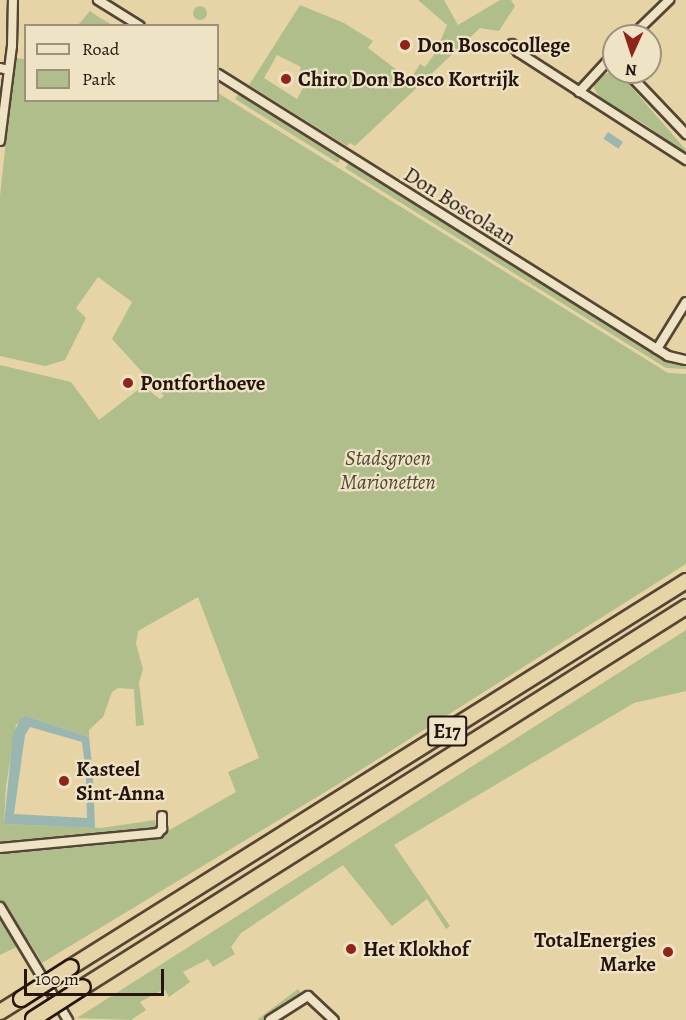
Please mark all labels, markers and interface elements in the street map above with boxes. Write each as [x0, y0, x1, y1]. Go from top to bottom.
legend [24, 24, 219, 102]
north arrow [602, 24, 662, 84]
place label: Don Boscocollege [417, 32, 570, 58]
text: Road [82, 37, 119, 61]
marker: Don Boscocollege [398, 38, 412, 52]
text: N [625, 59, 638, 81]
place label: Chiro Don Bosco Kortrijk [298, 66, 519, 92]
text: Park [82, 67, 116, 91]
marker: Chiro Don Bosco Kortrijk [279, 72, 293, 86]
street label: Don Boscolaan [399, 162, 521, 250]
place label: Pontforthoeve [140, 370, 266, 396]
marker: Pontforthoeve [121, 376, 135, 390]
park label: Stadsgroen Marionetten [340, 445, 436, 495]
road number: E17 [426, 714, 468, 748]
place label: Kasteel Sint-Anna [76, 756, 165, 806]
marker: Kasteel Sint-Anna [57, 774, 71, 788]
place label: TotalEnergies Marke [534, 927, 656, 977]
place label: Het Klokhof [363, 936, 469, 962]
marker: Het Klokhof [344, 942, 358, 956]
marker: TotalEnergies Marke [661, 945, 675, 959]
scale bar [27, 957, 166, 995]
text: 100 m [35, 967, 79, 991]

